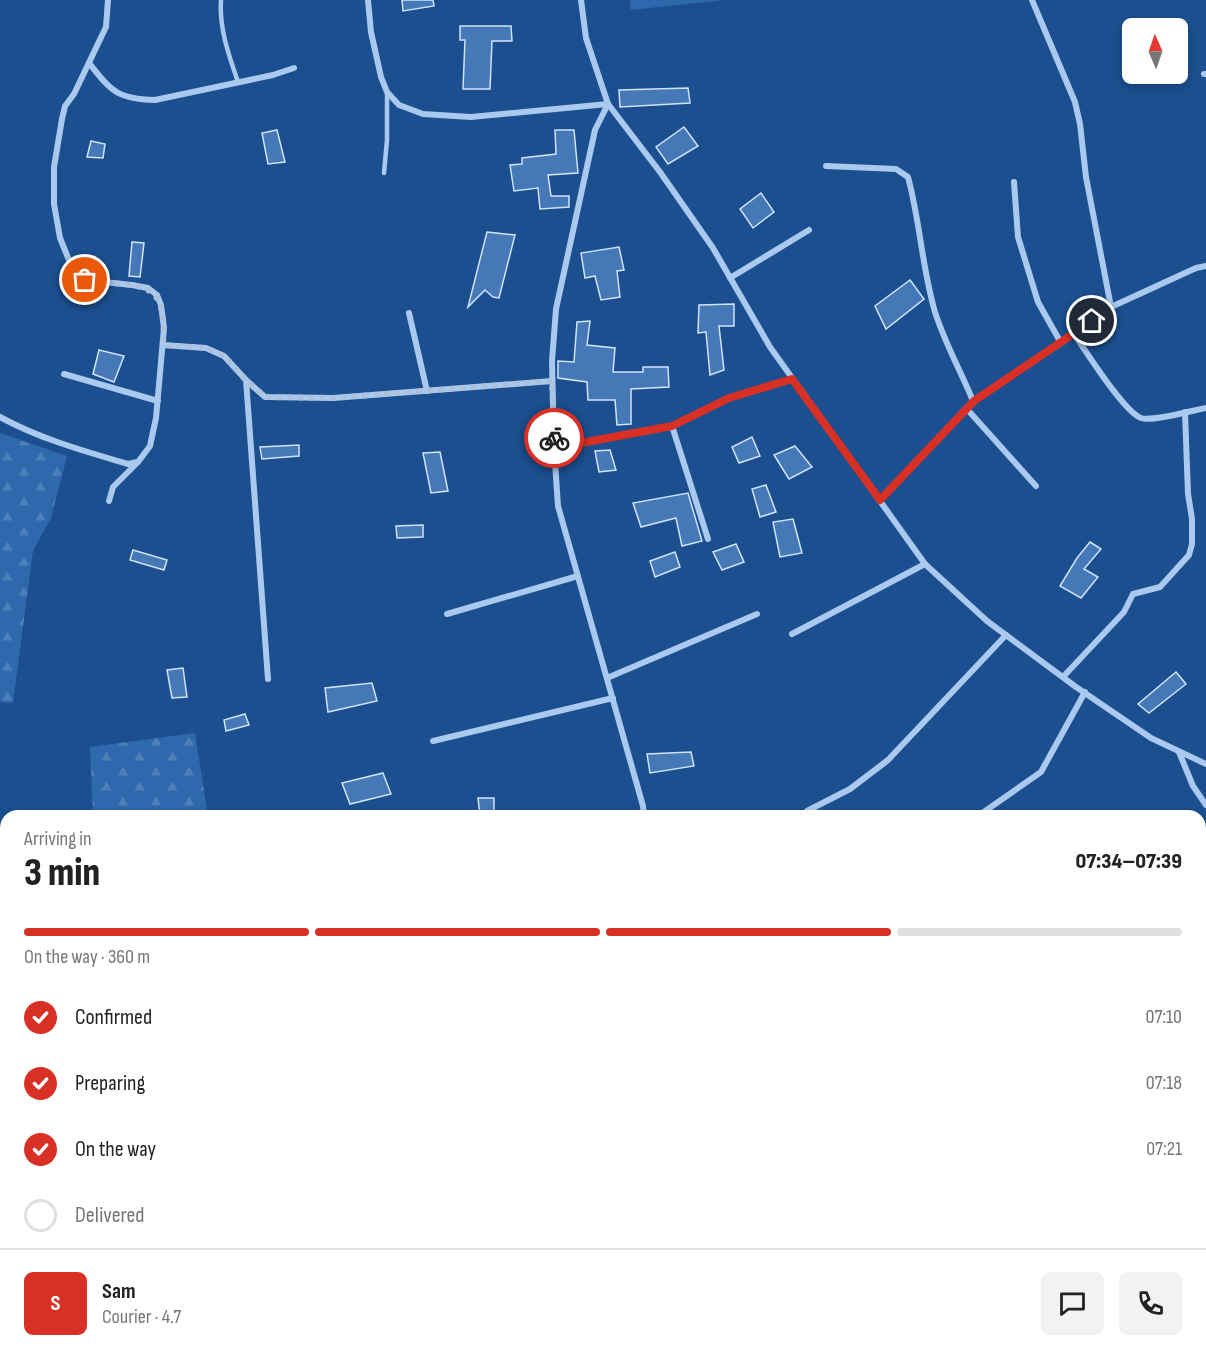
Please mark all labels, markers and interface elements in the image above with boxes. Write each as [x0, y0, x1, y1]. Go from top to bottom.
north arrow [1122, 18, 1188, 84]
map controls [1122, 18, 1188, 84]
pin [59, 254, 110, 305]
icon: bag [68, 263, 101, 296]
pin [1066, 295, 1117, 346]
icon: home [1075, 304, 1108, 337]
courier [524, 408, 584, 468]
icon: bike [538, 422, 571, 455]
text: Arriving in [24, 827, 92, 851]
text: 07:34–07:39 [1075, 848, 1182, 875]
text: 3 min [24, 850, 100, 897]
text: On the way · 360 m [24, 945, 150, 969]
icon: check [24, 1001, 57, 1034]
text: Confirmed [75, 1004, 152, 1031]
text: 07:10 [1146, 1005, 1182, 1029]
icon: check [24, 1067, 57, 1100]
text: Preparing [75, 1070, 145, 1097]
text: 07:18 [1146, 1071, 1182, 1095]
icon: check [24, 1133, 57, 1166]
text: On the way [75, 1136, 156, 1163]
text: 07:21 [1146, 1137, 1182, 1161]
text: Delivered [75, 1202, 144, 1229]
button: chat [1041, 1272, 1104, 1335]
button: phone [1119, 1272, 1182, 1335]
text: Sam [102, 1278, 136, 1305]
text: S [51, 1290, 60, 1317]
text: Courier · 4.7 [102, 1305, 181, 1329]

